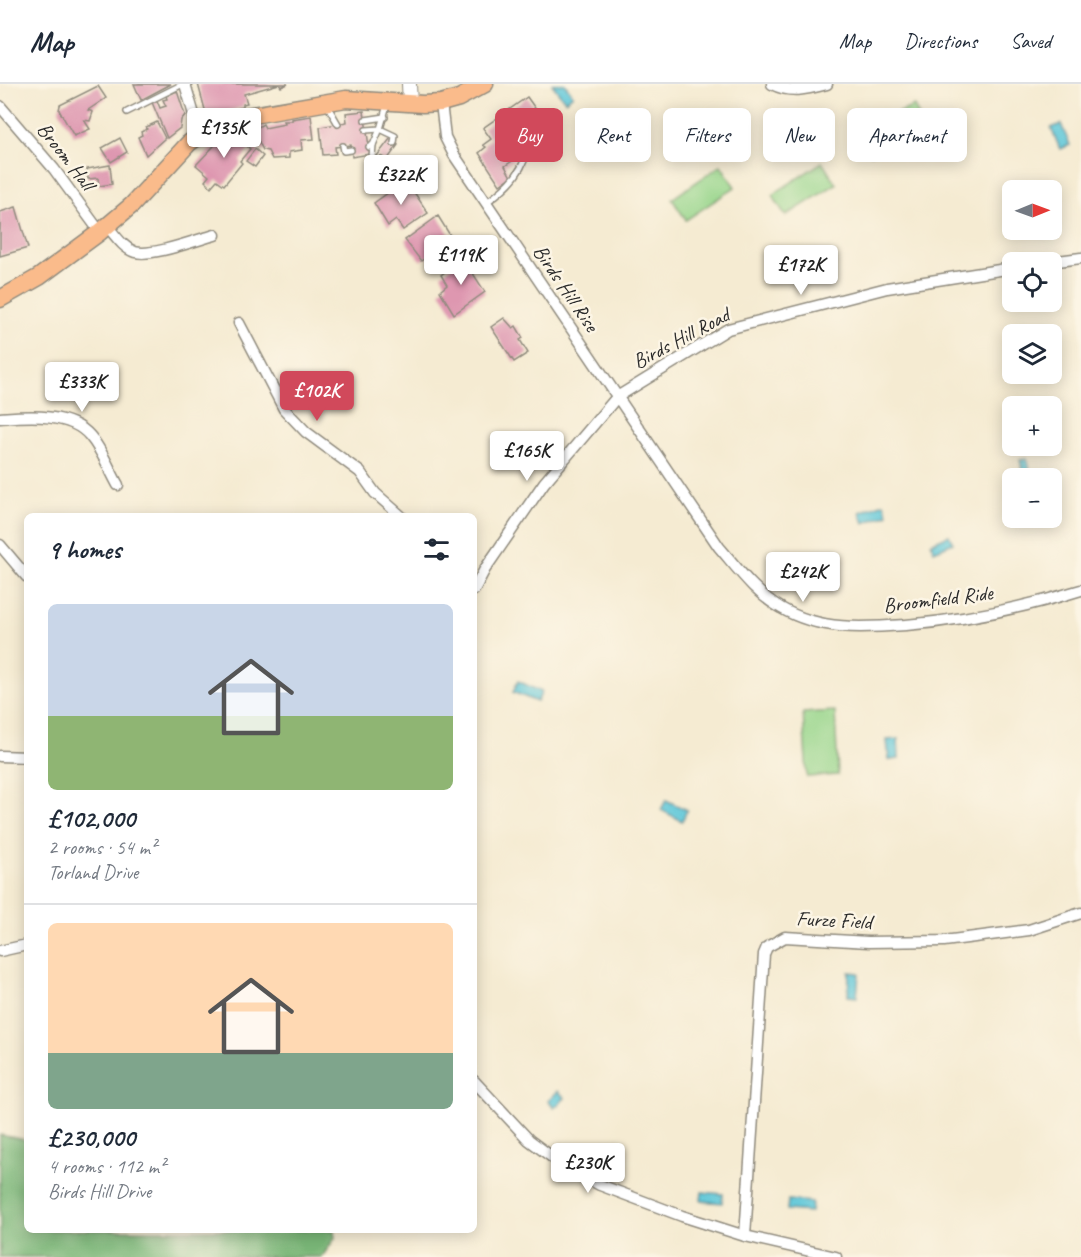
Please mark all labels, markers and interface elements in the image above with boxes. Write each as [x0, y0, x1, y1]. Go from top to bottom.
text: Map [30, 24, 73, 59]
text: Map [839, 28, 871, 54]
text: Directions [904, 28, 977, 54]
text: Saved [1010, 28, 1051, 54]
pin: £135K [182, 108, 266, 159]
chip: Buy [495, 108, 563, 162]
chip: Rent [575, 108, 651, 162]
chip: Filters [663, 108, 751, 162]
chip: New [763, 108, 835, 162]
chip: Apartment [847, 108, 967, 162]
text: £135K [201, 115, 247, 140]
street label: Broom Hall [31, 117, 103, 198]
pin: £322K [359, 155, 443, 206]
text: £322K [378, 162, 424, 187]
north arrow [1002, 180, 1062, 240]
map controls [1002, 180, 1062, 528]
pin: £119K [419, 235, 503, 286]
street label: Birds Hill Rise [527, 240, 606, 338]
text: £119K [438, 242, 484, 267]
pin: £172K [759, 245, 843, 296]
text: £172K [778, 252, 824, 277]
button: locate [1002, 252, 1062, 312]
street label: Birds Hill Road [628, 300, 736, 374]
button: layers [1002, 324, 1062, 384]
pin: £333K [40, 362, 124, 413]
text: £333K [59, 369, 105, 394]
pin: £102K [275, 371, 359, 422]
text: £102K [294, 378, 340, 403]
button: + [1002, 396, 1062, 456]
pin: £165K [485, 431, 569, 482]
text: £165K [504, 438, 550, 463]
button: − [1002, 468, 1062, 528]
text: 9 homes [48, 533, 121, 566]
icon: filters [420, 533, 453, 566]
pin: £242K [761, 552, 845, 603]
text: £242K [780, 559, 826, 584]
street label: Broomfield Ride [882, 579, 995, 619]
icon: home [197, 643, 305, 751]
text: £102,000 [48, 802, 135, 835]
text: 2 rooms · 54 m² [48, 835, 156, 860]
text: Torland Drive [48, 860, 138, 885]
street label: Furze Field [796, 905, 876, 935]
icon: home [197, 962, 305, 1070]
text: £230,000 [48, 1121, 135, 1154]
pin: £230K [546, 1143, 630, 1194]
text: £230K [565, 1150, 611, 1175]
text: 4 rooms · 112 m² [48, 1154, 165, 1179]
text: Birds Hill Drive [48, 1179, 151, 1204]

